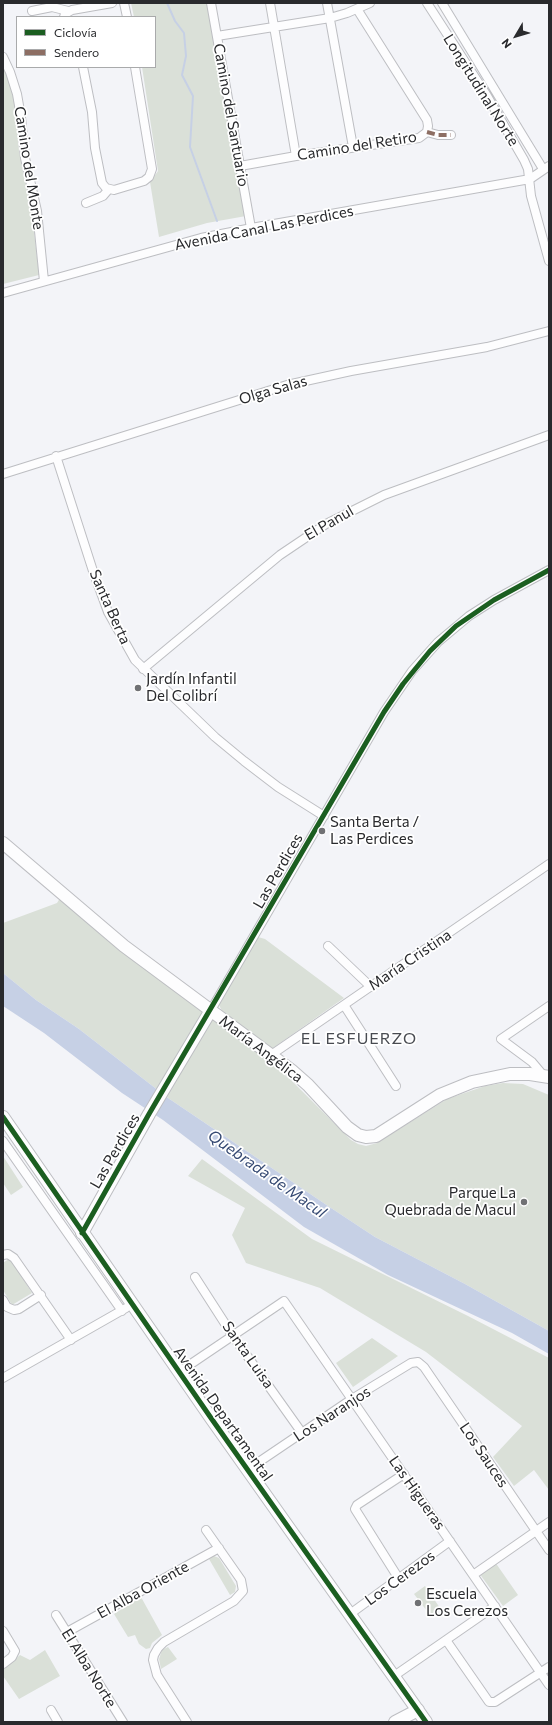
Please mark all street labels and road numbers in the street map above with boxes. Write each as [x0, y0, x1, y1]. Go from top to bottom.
street label: Longitudinal Norte [439, 31, 523, 149]
street label: Camino del Santuario [210, 42, 252, 188]
street label: Camino del Monte [10, 105, 48, 231]
street label: Camino del Retiro [296, 128, 418, 164]
street label: Avenida Canal Las Perdices [173, 202, 355, 254]
street label: Olga Salas [237, 372, 309, 408]
street label: El Panul [301, 502, 357, 544]
street label: Santa Berta [86, 567, 134, 647]
street label: Las Perdices [249, 830, 307, 912]
street label: María Cristina [365, 926, 455, 994]
street label: María Angélica [215, 1012, 307, 1086]
street label: Las Perdices [86, 1110, 144, 1192]
street label: Santa Luisa [218, 1318, 278, 1392]
street label: Avenida Departamental [170, 1343, 276, 1485]
street label: Los Naranjos [290, 1382, 374, 1446]
street label: Los Sauces [456, 1419, 512, 1491]
street label: Las Higueras [385, 1453, 449, 1533]
street label: Los Cerezos [362, 1547, 438, 1609]
street label: El Alba Oriente [94, 1557, 192, 1623]
street label: El Alba Norte [58, 1625, 120, 1711]

